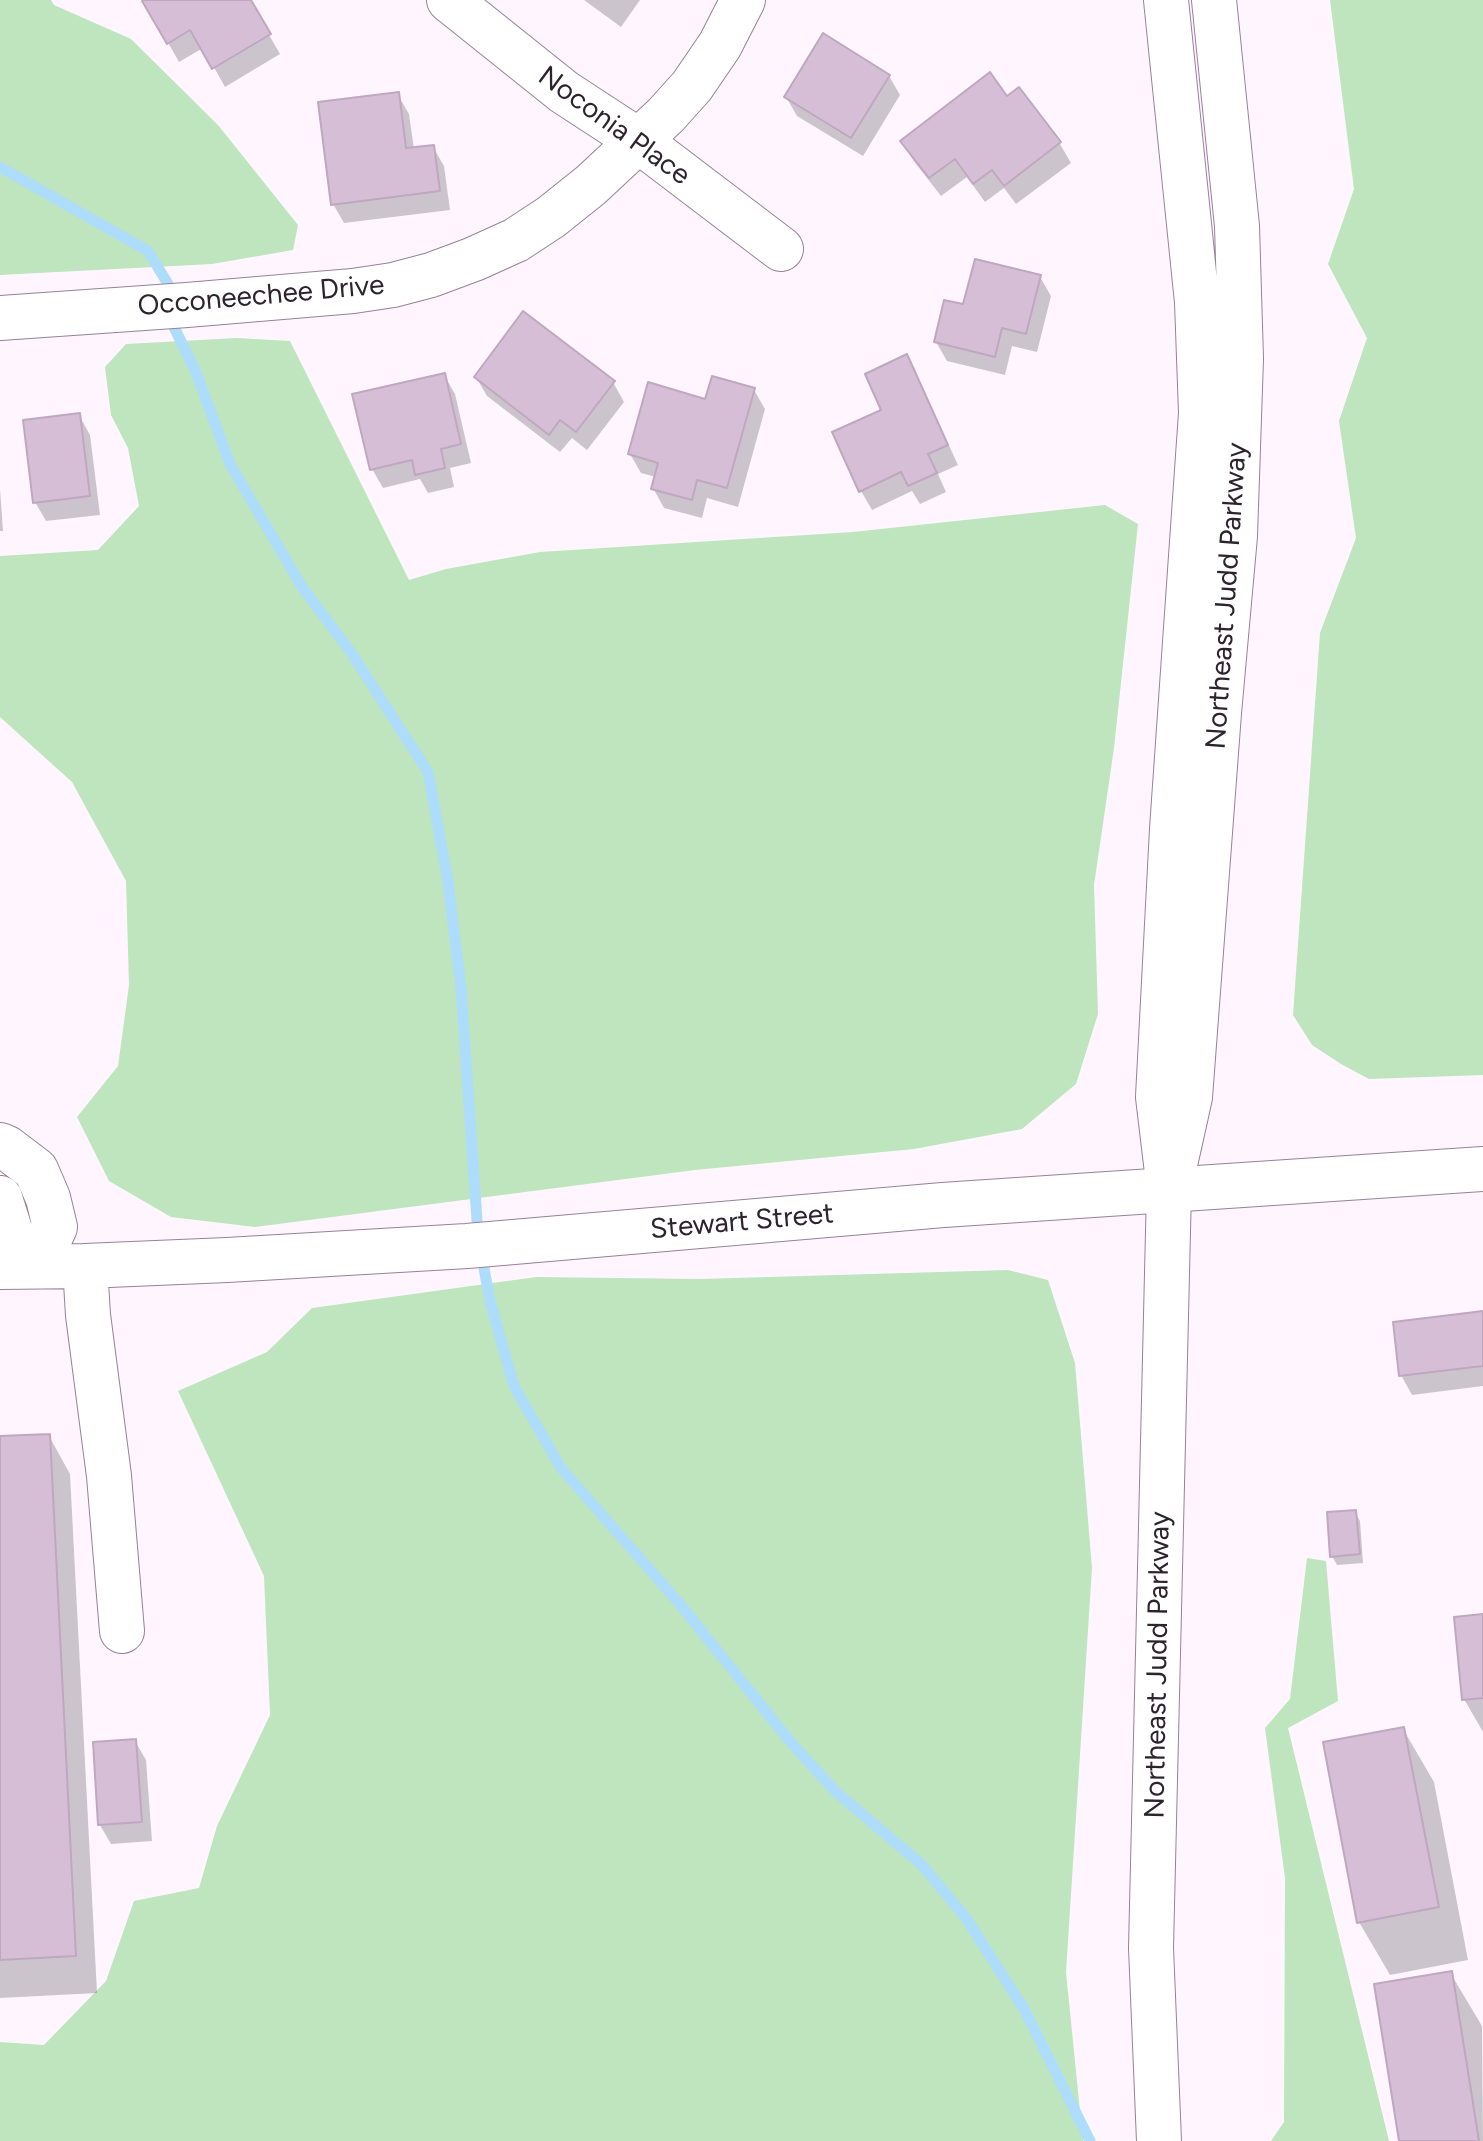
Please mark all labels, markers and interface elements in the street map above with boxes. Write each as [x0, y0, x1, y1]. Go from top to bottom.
street label: Noconia Place [531, 60, 697, 192]
street label: Occoneechee Drive [136, 268, 386, 324]
street label: Northeast Judd Parkway [1200, 442, 1254, 750]
street label: Stewart Street [649, 1197, 835, 1247]
street label: Northeast Judd Parkway [1139, 1511, 1177, 1819]

